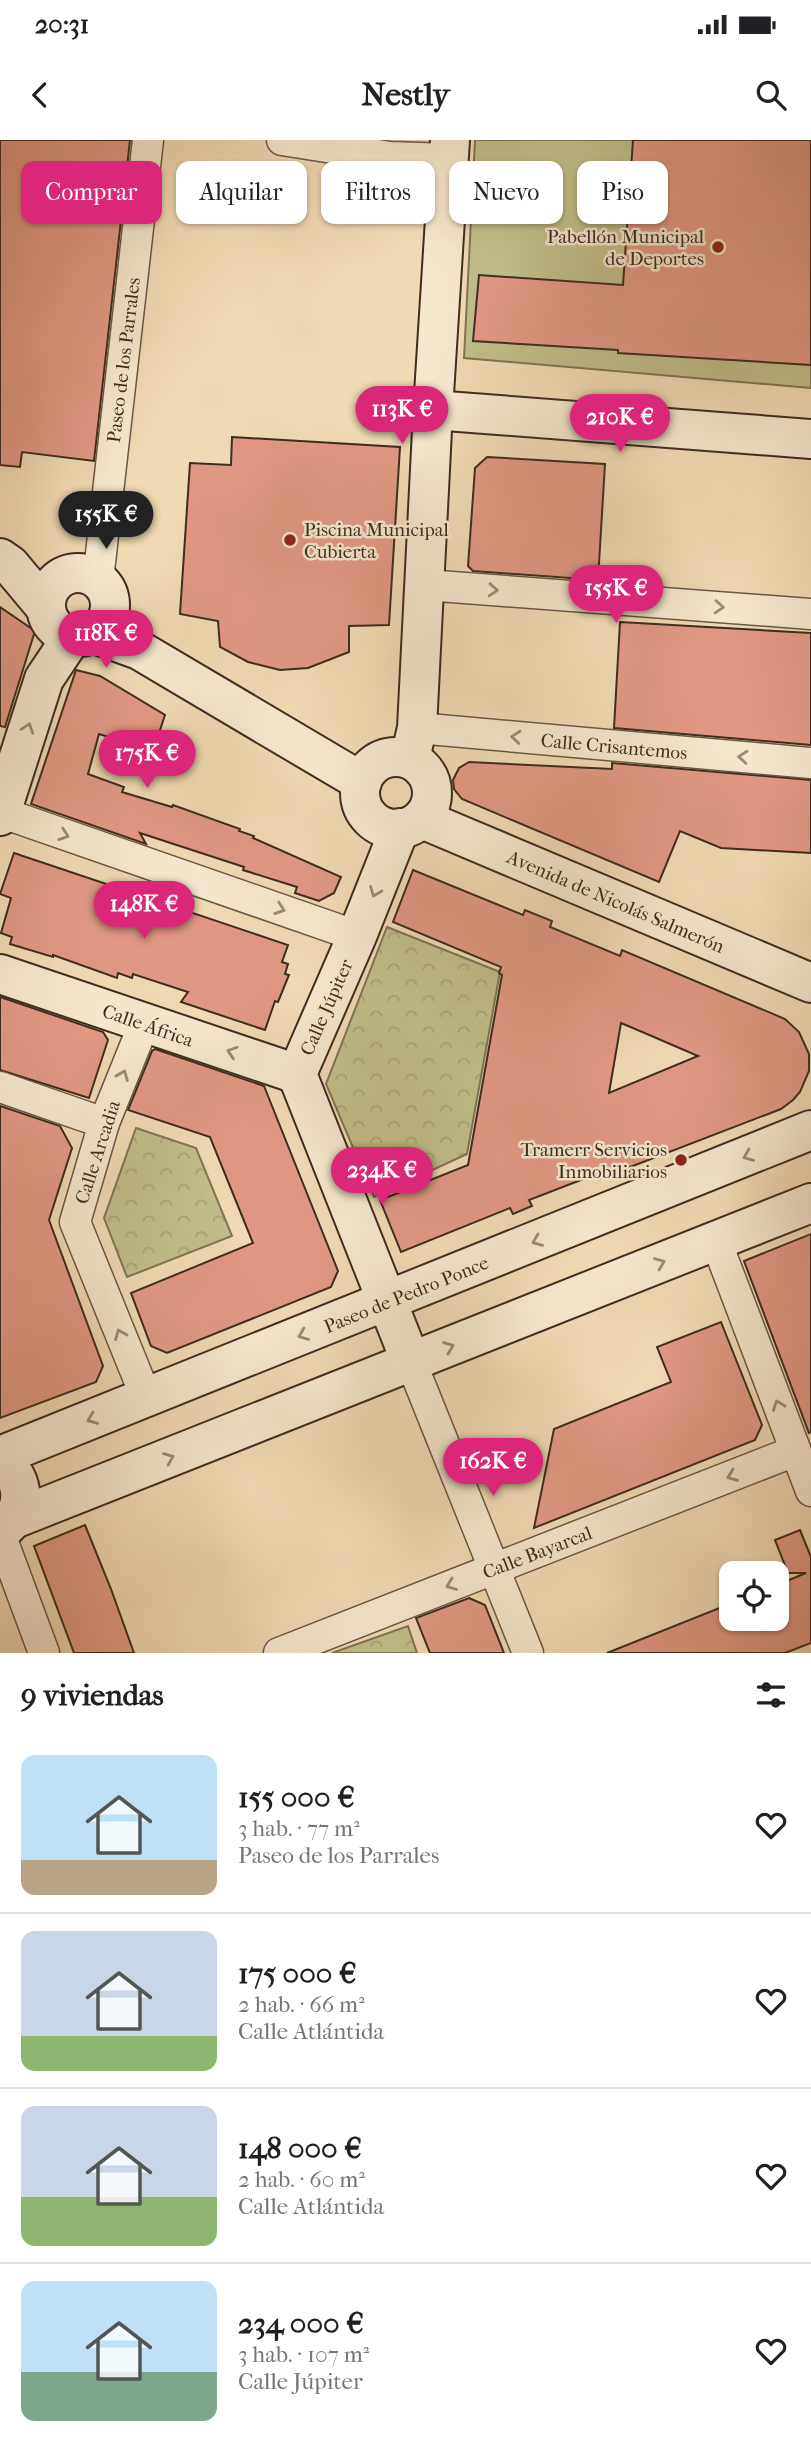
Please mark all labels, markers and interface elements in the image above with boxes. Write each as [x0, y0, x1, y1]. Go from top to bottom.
text: 20:31 [35, 9, 89, 40]
icon: back [21, 76, 59, 114]
text: Nestly [362, 76, 450, 113]
icon: search [752, 76, 790, 114]
chip: Comprar [21, 161, 162, 224]
chip: Alquilar [176, 161, 307, 224]
chip: Filtros [321, 161, 435, 224]
chip: Nuevo [449, 161, 563, 224]
chip: Piso [577, 161, 668, 224]
place label: Pabellón Municipal de Deportes [547, 226, 704, 270]
marker: Pabellón Municipal de Deportes [710, 239, 726, 255]
street label: Paseo de los Parrales [103, 276, 145, 444]
pin: 113K € [345, 386, 459, 446]
pin: 210K € [563, 394, 677, 454]
text: 113K € [371, 395, 433, 422]
text: 210K € [586, 403, 654, 430]
pin: 155K € [49, 492, 163, 551]
text: 155K € [74, 500, 138, 527]
place label: Piscina Municipal Cubierta [304, 519, 449, 563]
marker: Piscina Municipal Cubierta [282, 532, 298, 548]
pin: 155K € [559, 566, 673, 625]
text: 155K € [584, 574, 648, 601]
one-way arrow [487, 582, 498, 597]
one-way arrow [714, 599, 725, 614]
pin: 118K € [49, 610, 163, 670]
text: 118K € [74, 619, 138, 646]
one-way arrow [20, 722, 34, 734]
pin: 175K € [90, 730, 204, 790]
one-way arrow [511, 730, 522, 745]
street label: Calle Crisantemos [540, 730, 688, 764]
text: 175K € [115, 739, 179, 766]
one-way arrow [737, 750, 748, 765]
one-way arrow [58, 827, 70, 841]
street label: Avenida de Nicolás Salmerón [503, 846, 728, 958]
pin: 148K € [87, 882, 201, 941]
one-way arrow [369, 885, 383, 897]
text: 148K € [110, 890, 178, 917]
one-way arrow [273, 901, 285, 915]
street label: Calle Júpiter [296, 955, 358, 1059]
street label: Calle África [99, 1000, 196, 1052]
one-way arrow [226, 1046, 238, 1061]
one-way arrow [115, 1069, 129, 1081]
street label: Calle Arcadia [71, 1098, 125, 1207]
place label: Tramerr Servicios Inmobiliarios [520, 1139, 667, 1183]
pin: 234K € [325, 1147, 439, 1207]
one-way arrow [742, 1147, 754, 1161]
marker: Tramerr Servicios Inmobiliarios [673, 1152, 689, 1168]
text: 234K € [347, 1156, 417, 1183]
one-way arrow [532, 1233, 544, 1247]
street label: Paseo de Pedro Ponce [321, 1252, 492, 1338]
one-way arrow [653, 1257, 665, 1271]
one-way arrow [298, 1327, 310, 1341]
one-way arrow [115, 1329, 129, 1341]
one-way arrow [442, 1341, 454, 1355]
one-way arrow [772, 1399, 786, 1411]
one-way arrow [86, 1411, 98, 1425]
pin: 162K € [436, 1438, 550, 1498]
text: 162K € [459, 1447, 527, 1474]
one-way arrow [162, 1452, 174, 1466]
one-way arrow [726, 1467, 738, 1481]
street label: Calle Bayarcal [480, 1522, 595, 1584]
map controls [719, 1561, 789, 1631]
button: locate [719, 1561, 789, 1631]
one-way arrow [446, 1577, 458, 1591]
icon: filters [752, 1676, 790, 1714]
text: 9 viviendas [21, 1678, 164, 1713]
text: 155 000 € [238, 1780, 355, 1815]
icon: home [77, 1783, 161, 1867]
icon: heart [752, 1806, 790, 1844]
text: 3 hab. · 77 m² [238, 1815, 360, 1842]
text: Paseo de los Parrales [238, 1842, 439, 1869]
text: 175 000 € [238, 1956, 357, 1991]
icon: home [77, 1959, 161, 2043]
icon: heart [752, 1982, 790, 2020]
text: 2 hab. · 66 m² [238, 1991, 365, 2018]
text: Calle Atlántida [238, 2018, 384, 2045]
text: 148 000 € [238, 2131, 362, 2166]
icon: home [77, 2134, 161, 2218]
icon: heart [752, 2157, 790, 2195]
text: 2 hab. · 60 m² [238, 2166, 365, 2193]
text: Calle Atlántida [238, 2193, 384, 2220]
text: 234 000 € [238, 2306, 364, 2341]
icon: home [77, 2309, 161, 2393]
icon: heart [752, 2332, 790, 2370]
text: 3 hab. · 107 m² [238, 2341, 369, 2368]
text: Calle Júpiter [238, 2368, 363, 2395]

